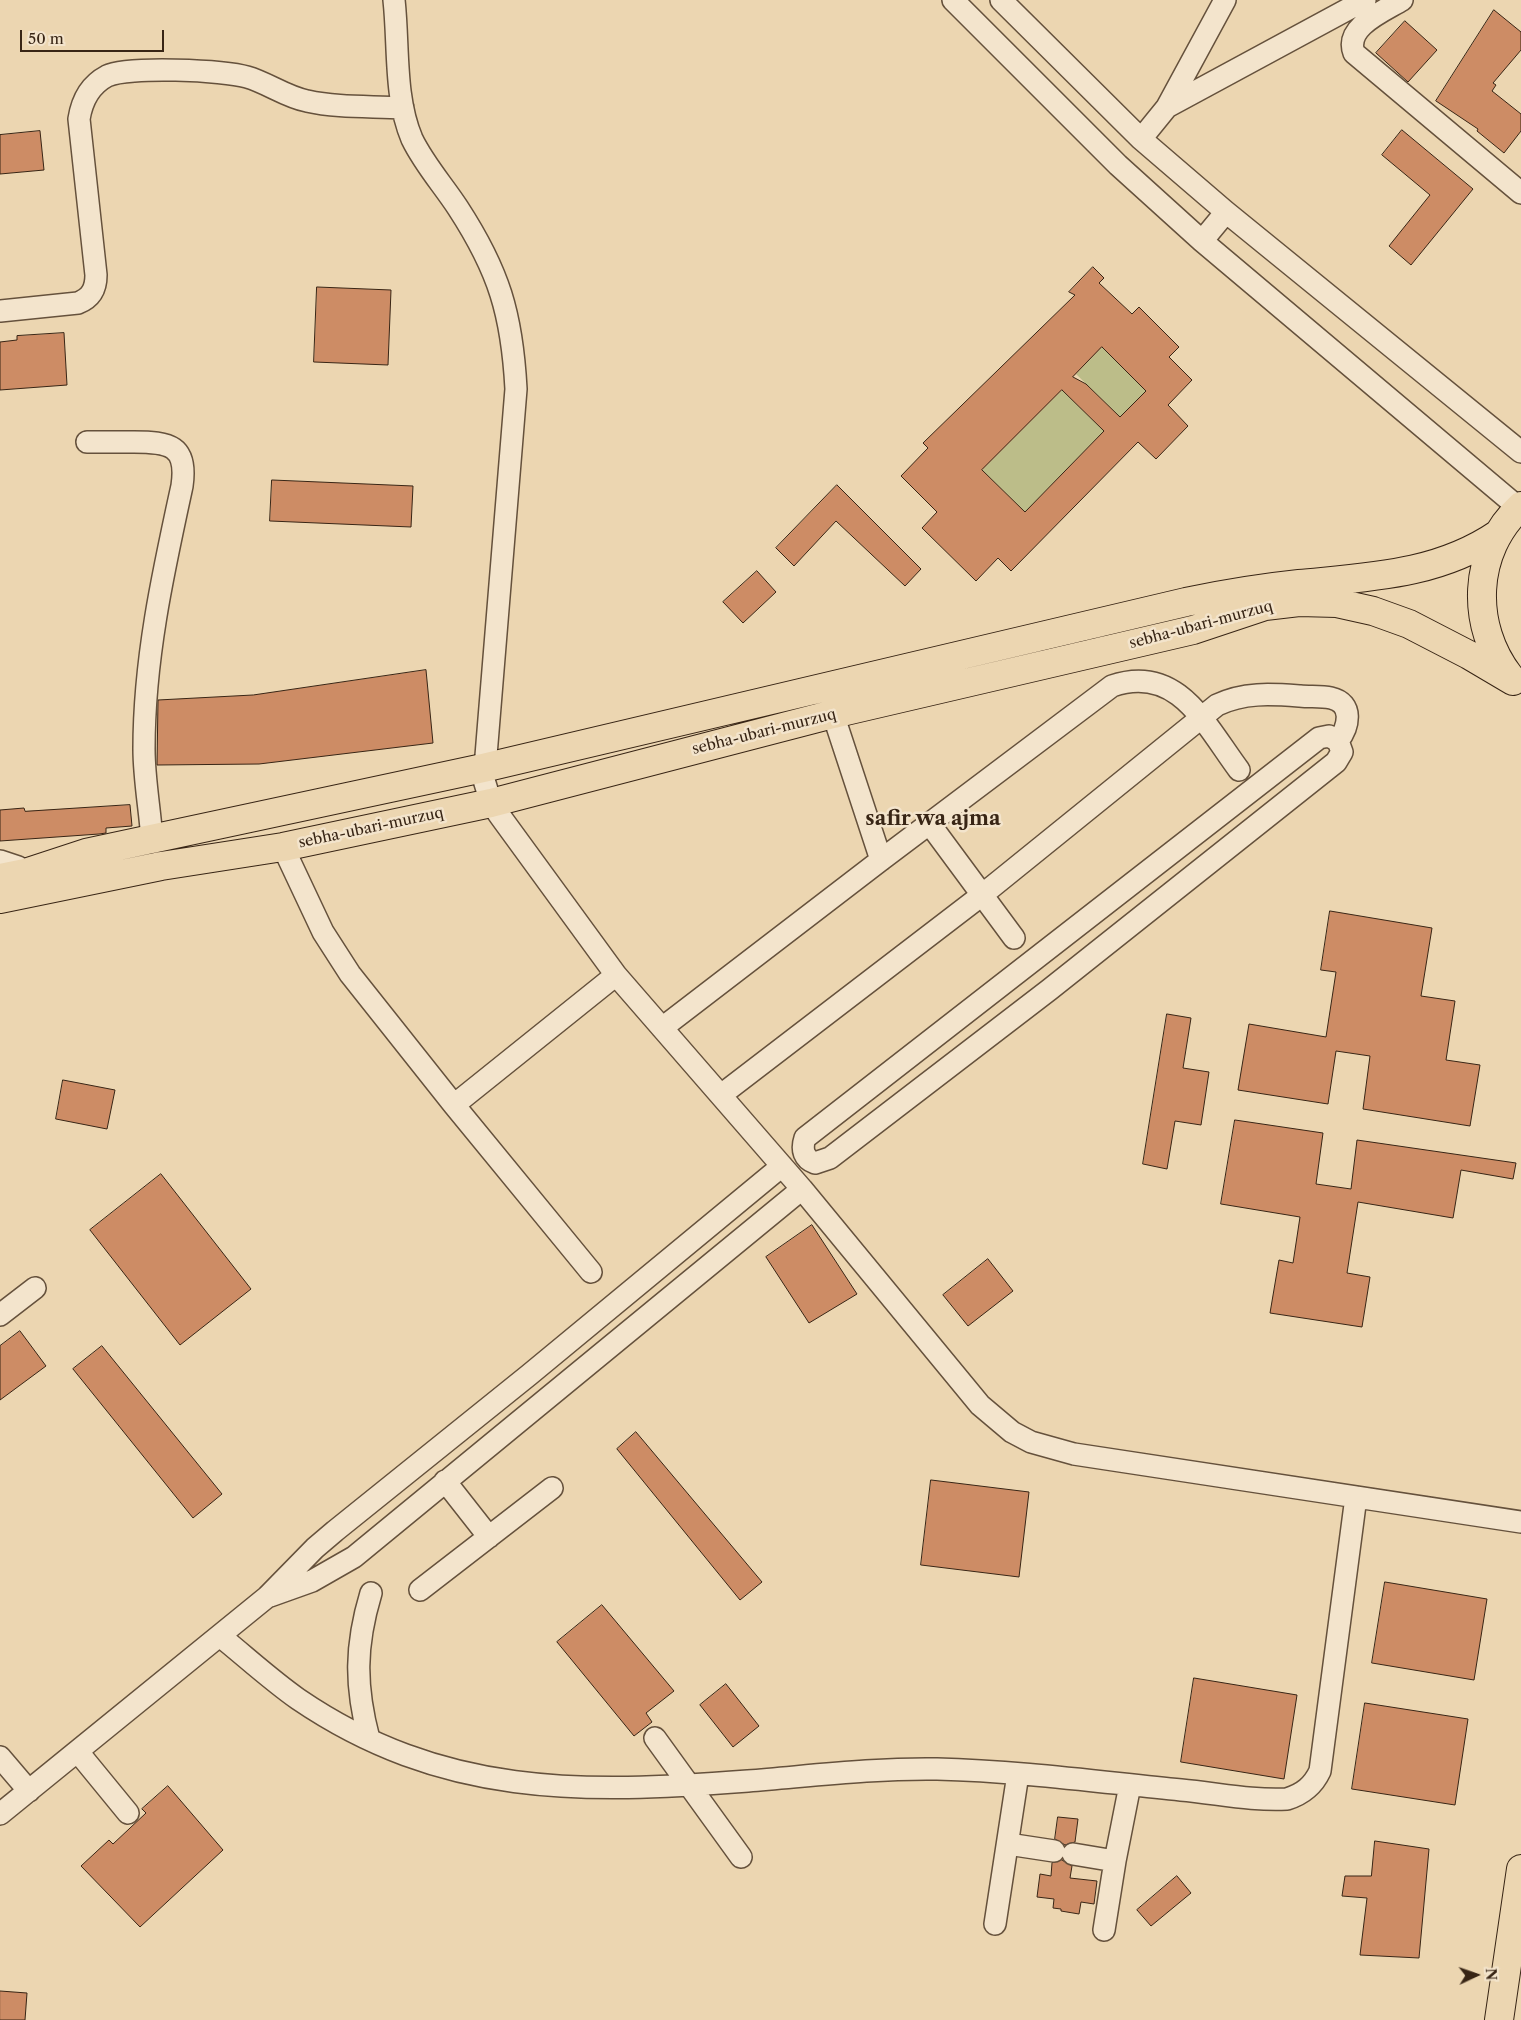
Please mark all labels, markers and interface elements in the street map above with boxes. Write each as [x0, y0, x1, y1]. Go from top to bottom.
scale bar [22, 20, 166, 52]
text: 50 m [28, 29, 64, 48]
street label: sebha-ubari-murzuq [1127, 597, 1275, 653]
street label: sebha-ubari-murzuq [690, 705, 838, 759]
street label: sebha-ubari-murzuq [297, 804, 445, 852]
district label: safir wa ajma [865, 807, 1001, 831]
north arrow [1451, 1950, 1501, 2000]
text: N [1482, 1968, 1500, 1981]

